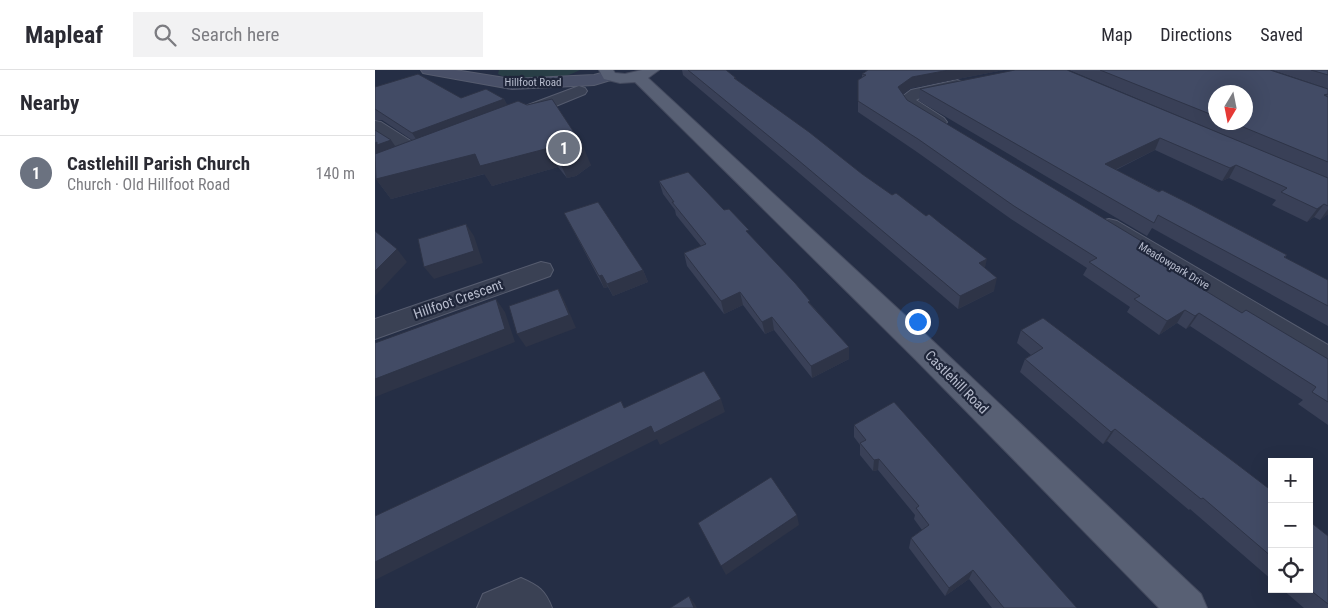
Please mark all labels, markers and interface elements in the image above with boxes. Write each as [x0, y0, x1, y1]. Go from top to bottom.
search box [133, 12, 483, 57]
text: Mapleaf [25, 21, 103, 49]
icon: search [151, 21, 179, 49]
text: Search here [191, 23, 279, 46]
text: Map [1101, 24, 1132, 45]
text: Directions [1160, 24, 1232, 45]
text: Saved [1260, 24, 1303, 45]
street label: Hillfoot Road [505, 76, 561, 89]
north arrow [1208, 85, 1253, 130]
text: Nearby [20, 91, 79, 115]
pin: 1 [548, 129, 580, 167]
text: Castlehill Parish Church [67, 152, 250, 175]
text: 1 [32, 164, 40, 183]
text: 140 m [316, 164, 355, 183]
text: Church · Old Hillfoot Road [67, 175, 230, 194]
street label: Meadowpark Drive [1136, 240, 1212, 292]
street label: Hillfoot Crescent [411, 276, 505, 322]
your location [905, 309, 931, 335]
street label: Castlehill Road [922, 347, 992, 417]
map controls [1268, 458, 1313, 593]
button: + [1268, 458, 1313, 503]
button: − [1268, 503, 1313, 548]
button: locate [1268, 548, 1313, 593]

